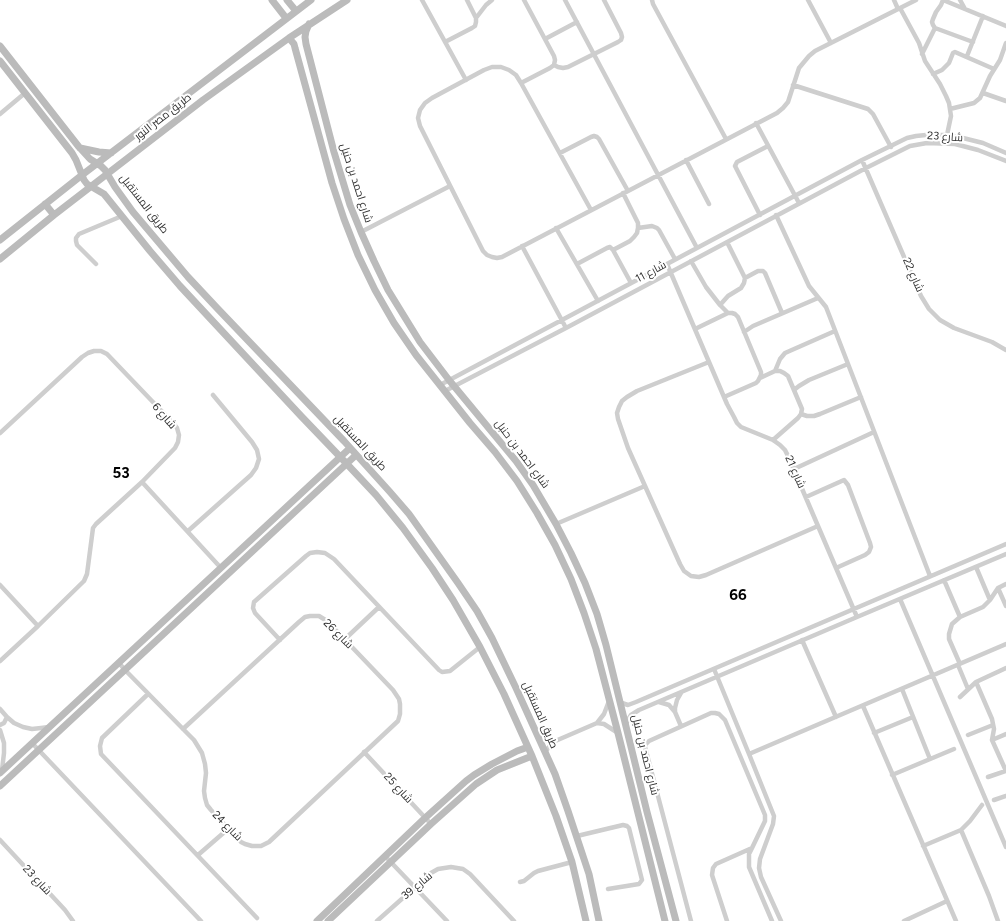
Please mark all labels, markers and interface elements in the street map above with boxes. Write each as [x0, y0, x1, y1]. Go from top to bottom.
street label: طريق مصر النور [132, 91, 194, 143]
street label: شارع 23 [927, 129, 963, 145]
street label: شارع احمد بن حنبل [337, 142, 375, 224]
street label: طريق المستقبل [117, 172, 171, 236]
street label: شارع 22 [900, 256, 926, 294]
street label: شارع 11 [633, 258, 669, 286]
street label: شارع 6 [149, 400, 179, 432]
street label: طريق المستقبل [331, 412, 389, 474]
street label: شارع احمد بن حنبل [492, 417, 552, 491]
street label: شارع 21 [782, 453, 808, 491]
district label: 53 [112, 465, 130, 483]
district label: 66 [729, 587, 747, 605]
street label: شارع 26 [320, 616, 356, 652]
street label: طريق المستقبل [519, 679, 561, 751]
street label: شارع احمد بن حنبل [629, 713, 661, 797]
street label: شارع 25 [381, 770, 415, 806]
street label: شارع 24 [209, 808, 245, 844]
street label: شارع 23 [20, 862, 54, 898]
street label: شارع 39 [399, 869, 435, 903]

